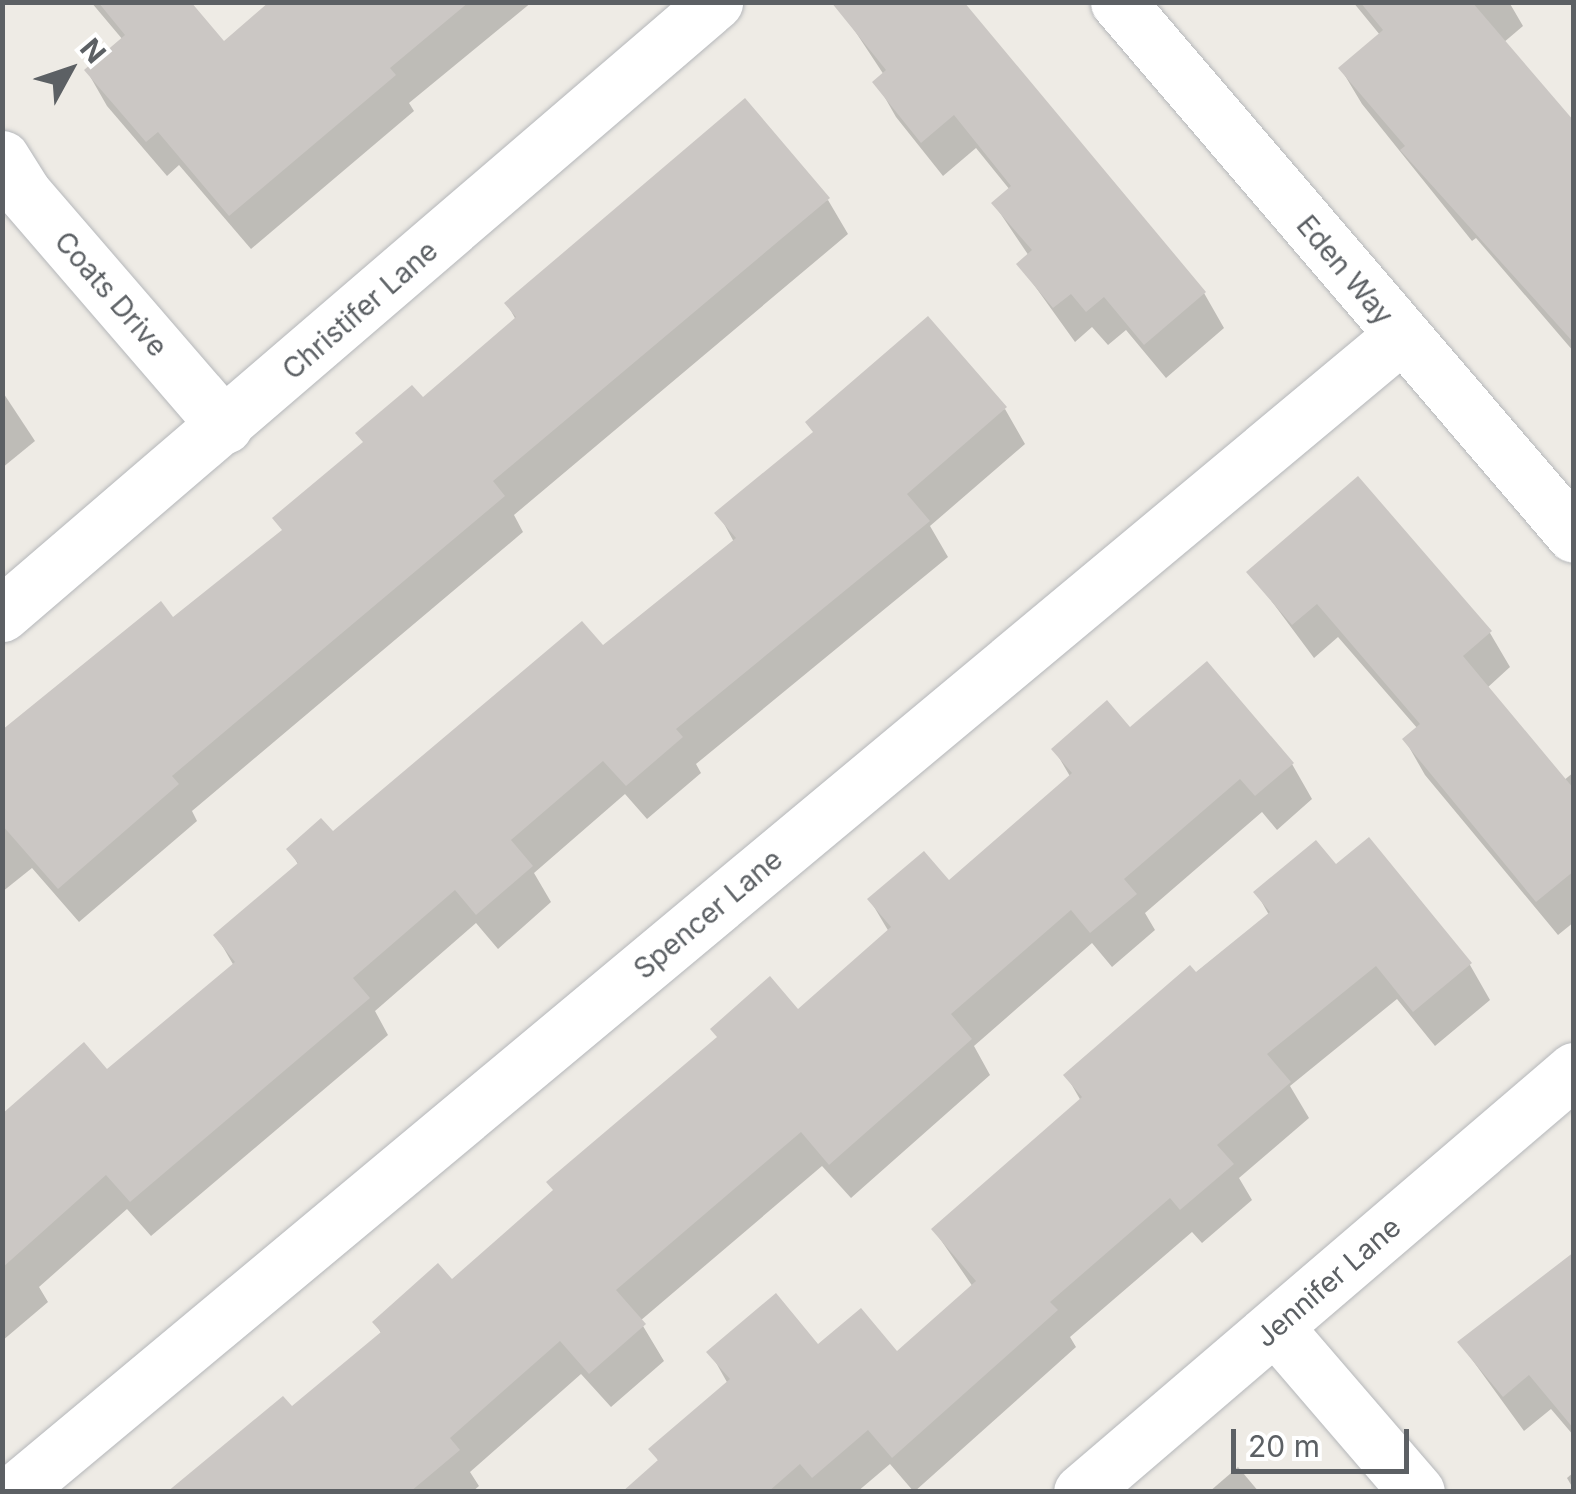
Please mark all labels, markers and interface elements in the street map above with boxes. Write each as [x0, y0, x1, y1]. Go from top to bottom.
north arrow [20, 20, 120, 120]
text: N [73, 32, 113, 70]
street label: Eden Way [1290, 209, 1400, 331]
street label: Coats Drive [48, 225, 174, 363]
street label: Christifer Lane [276, 234, 444, 386]
street label: Spencer Lane [627, 842, 789, 986]
street label: Jennifer Lane [1249, 1210, 1407, 1354]
scale bar [1236, 1409, 1414, 1471]
text: 20 m [1248, 1428, 1320, 1464]

